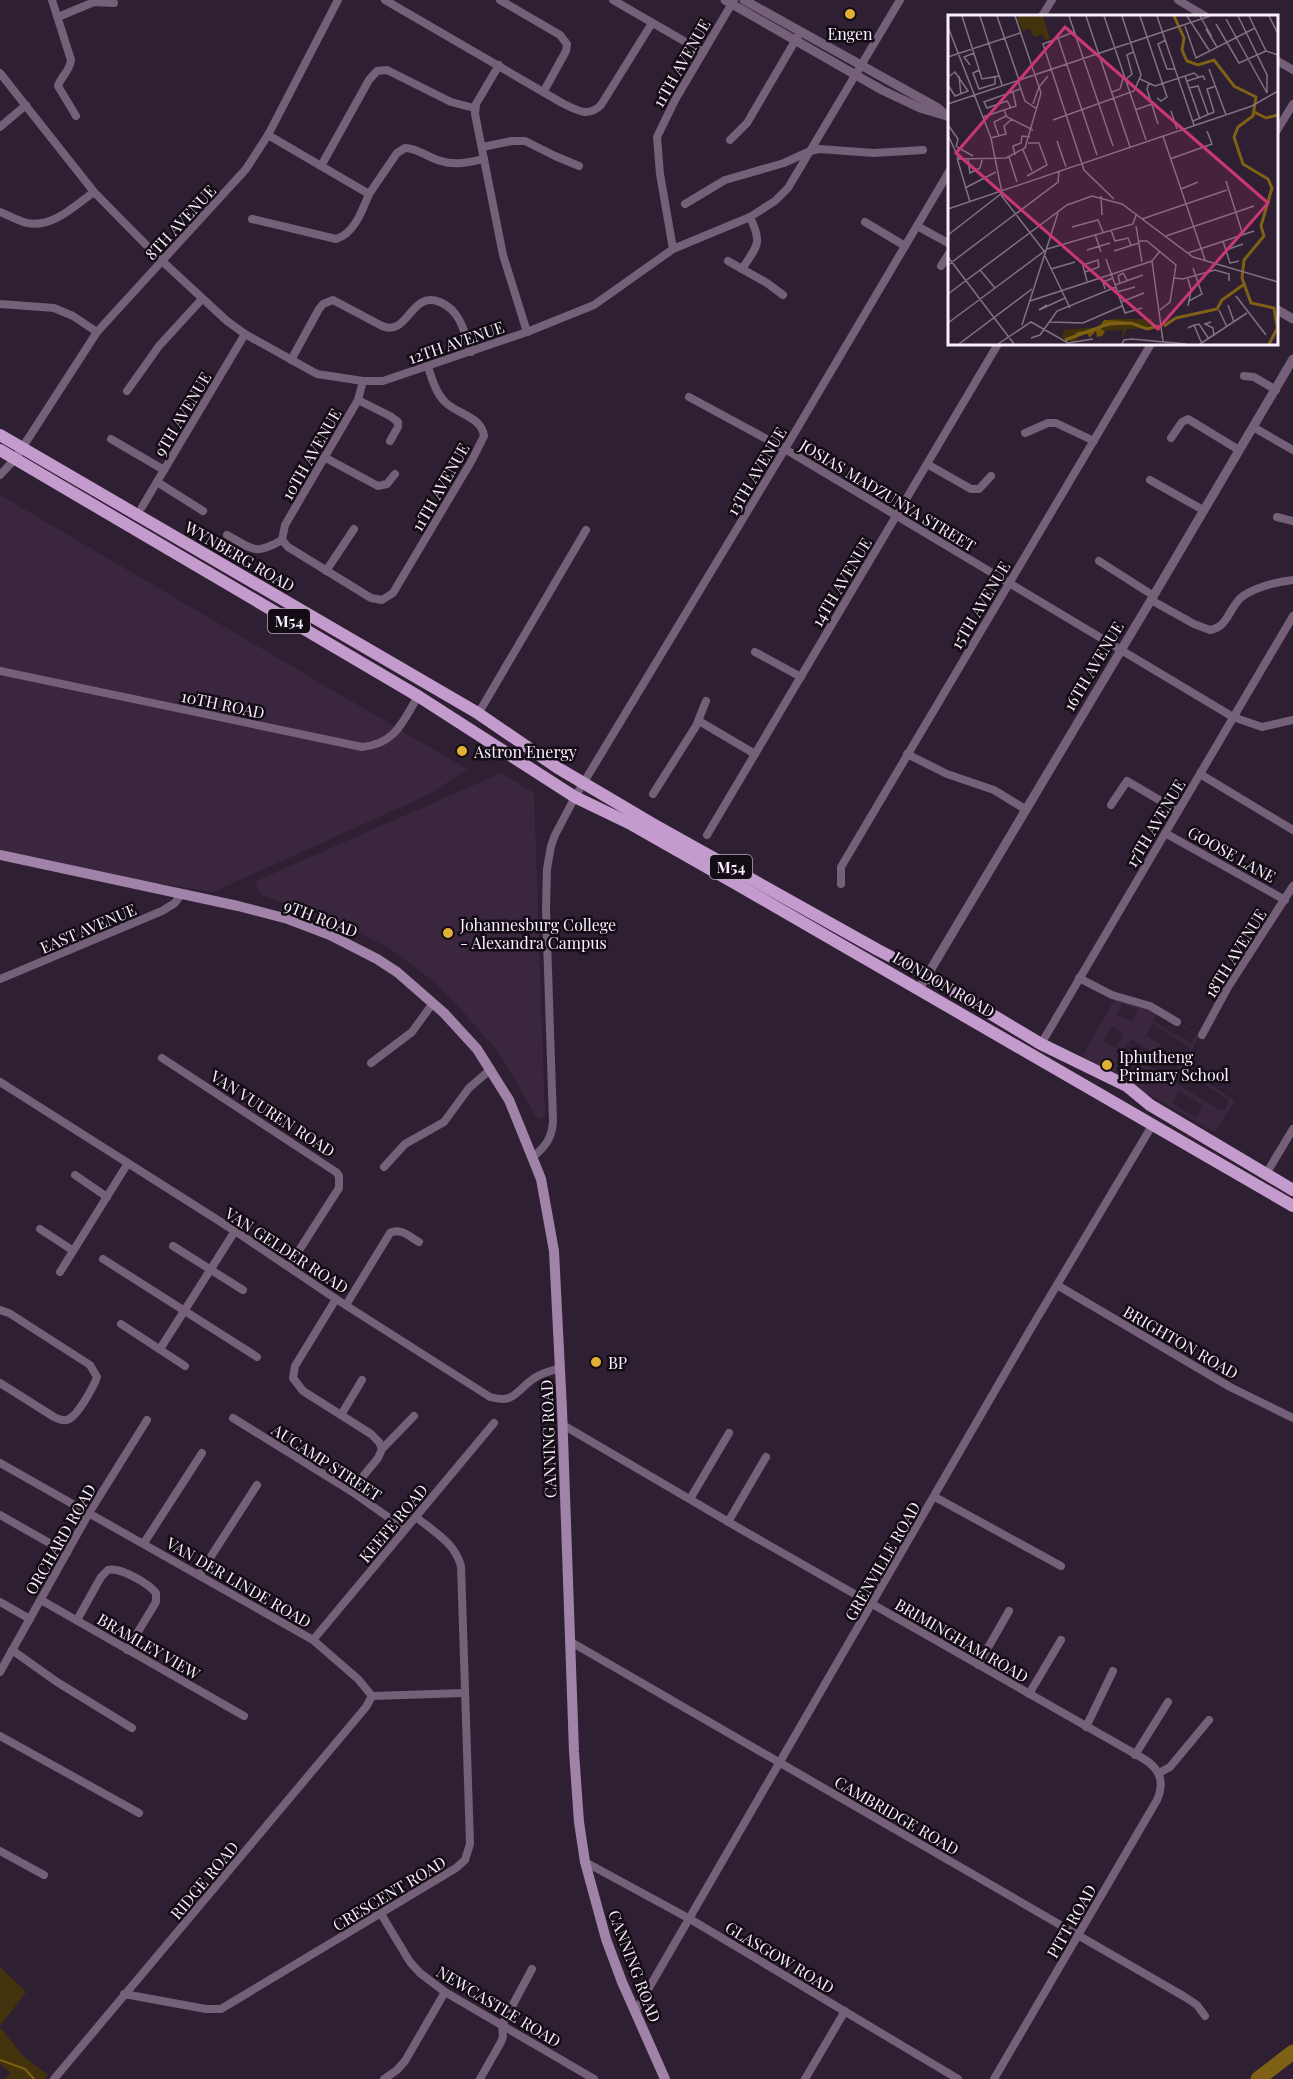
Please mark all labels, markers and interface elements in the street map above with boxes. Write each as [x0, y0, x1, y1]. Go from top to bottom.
marker: Engen [843, 7, 857, 21]
street label: 11TH AVENUE [647, 15, 715, 111]
inset map [948, 15, 1278, 345]
place label: Engen [827, 23, 873, 44]
street label: 8TH AVENUE [140, 180, 220, 264]
street label: 12TH AVENUE [405, 316, 507, 368]
street label: 9TH AVENUE [149, 368, 215, 460]
street label: 10TH AVENUE [276, 405, 346, 503]
street label: 13TH AVENUE [721, 423, 791, 519]
street label: JOSIAS MADZUNYA STREET [795, 434, 980, 556]
street label: 11TH AVENUE [406, 439, 474, 535]
street label: WYNBERG ROAD [180, 515, 299, 596]
street label: 14TH AVENUE [806, 534, 876, 630]
street label: 15TH AVENUE [946, 557, 1014, 653]
road number: M54 [268, 609, 310, 633]
street label: 16TH AVENUE [1058, 617, 1128, 715]
street label: 10TH ROAD [179, 685, 267, 723]
place label: Astron Energy [473, 741, 577, 762]
marker: Astron Energy [455, 744, 469, 758]
street label: 17TH AVENUE [1121, 775, 1189, 871]
street label: GOOSE LANE [1184, 821, 1280, 887]
road number: M54 [710, 855, 752, 879]
street label: 9TH ROAD [281, 894, 361, 942]
street label: EAST AVENUE [37, 898, 139, 958]
street label: 18TH AVENUE [1199, 905, 1271, 1001]
place label: Johannesburg College - Alexandra Campus [459, 914, 616, 953]
marker: Johannesburg College - Alexandra Campus [441, 926, 455, 940]
street label: LONDON ROAD [889, 946, 999, 1022]
place label: Iphutheng Primary School [1119, 1046, 1229, 1085]
marker: Iphutheng Primary School [1100, 1058, 1114, 1072]
street label: VAN VUUREN ROAD [206, 1064, 339, 1161]
street label: VAN GELDER ROAD [220, 1202, 353, 1298]
street label: BRIGHTON ROAD [1120, 1301, 1242, 1383]
place label: BP [608, 1352, 627, 1373]
marker: BP [589, 1355, 603, 1369]
street label: CANNING ROAD [535, 1379, 561, 1499]
street label: AUCAMP STREET [267, 1418, 386, 1505]
street label: KEEFE ROAD [354, 1479, 432, 1567]
street label: ORCHARD ROAD [20, 1480, 100, 1598]
street label: GRENVILLE ROAD [839, 1498, 925, 1624]
street label: VAN DER LINDE ROAD [162, 1531, 315, 1632]
street label: BRIMINGHAM ROAD [892, 1593, 1032, 1687]
street label: BRAMLEY VIEW [94, 1608, 205, 1684]
street label: CAMBRIDGE ROAD [831, 1771, 963, 1859]
street label: RIDGE ROAD [165, 1837, 243, 1923]
street label: CRESCENT ROAD [328, 1851, 450, 1935]
street label: PITT ROAD [1042, 1880, 1100, 1962]
street label: CANNING ROAD [604, 1907, 666, 2025]
street label: GLASGOW ROAD [722, 1916, 838, 1998]
street label: NEWCASTLE ROAD [433, 1961, 565, 2051]

